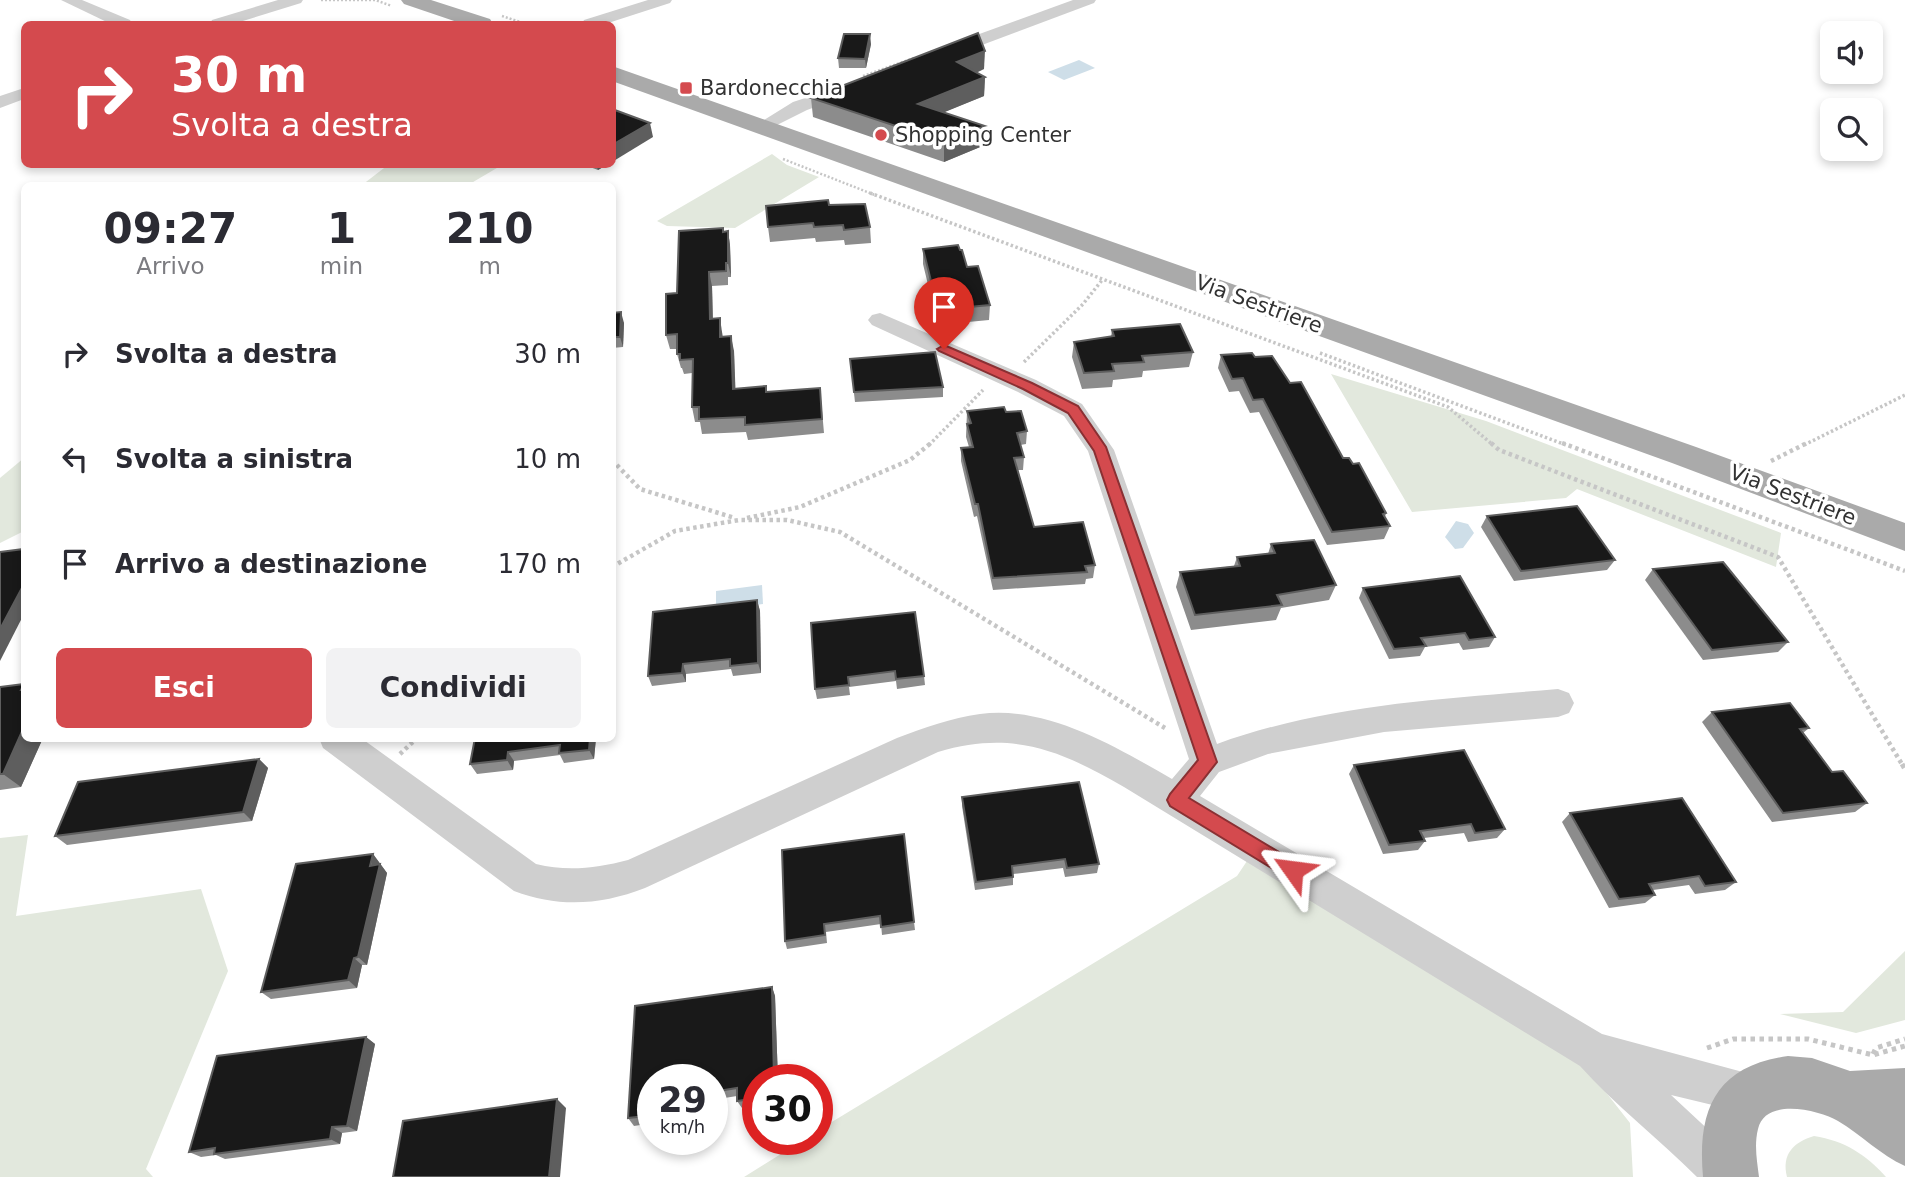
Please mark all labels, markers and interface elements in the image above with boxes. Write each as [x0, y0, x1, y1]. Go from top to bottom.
map controls [1820, 21, 1883, 161]
button: sound [1820, 21, 1883, 84]
text: 30 m [171, 47, 307, 104]
icon: right [56, 49, 147, 140]
place label: Bardonecchia [700, 76, 843, 100]
marker: Bardonecchia [678, 80, 694, 96]
button: search [1820, 98, 1883, 161]
text: Svolta a destra [171, 106, 413, 144]
place label: Shopping Center [895, 123, 1071, 147]
marker: Shopping Center [873, 127, 889, 143]
text: 09:27 [104, 204, 237, 253]
text: 1 [327, 204, 356, 253]
text: 210 [446, 204, 533, 253]
text: Arrivo [136, 253, 205, 279]
text: min [320, 253, 363, 279]
text: m [478, 253, 501, 279]
street label: Via Sestriere [1192, 270, 1326, 338]
pin [914, 277, 974, 349]
icon: arrive [925, 288, 963, 326]
icon: right [56, 335, 94, 373]
text: Svolta a destra [115, 339, 338, 369]
text: 30 m [514, 339, 581, 369]
icon: left [56, 440, 94, 478]
text: Svolta a sinistra [115, 444, 353, 474]
text: 10 m [514, 444, 581, 474]
street label: Via Sestriere [1727, 460, 1859, 530]
icon: arrive [56, 545, 94, 583]
text: Arrivo a destinazione [115, 549, 427, 579]
text: 170 m [498, 549, 581, 579]
button: Esci [56, 648, 312, 728]
button: Condividi [326, 648, 581, 728]
position arrow [1256, 833, 1330, 907]
speed limit sign: 30 [742, 1064, 833, 1155]
text: 29 [658, 1080, 707, 1120]
text: km/h [660, 1116, 705, 1137]

